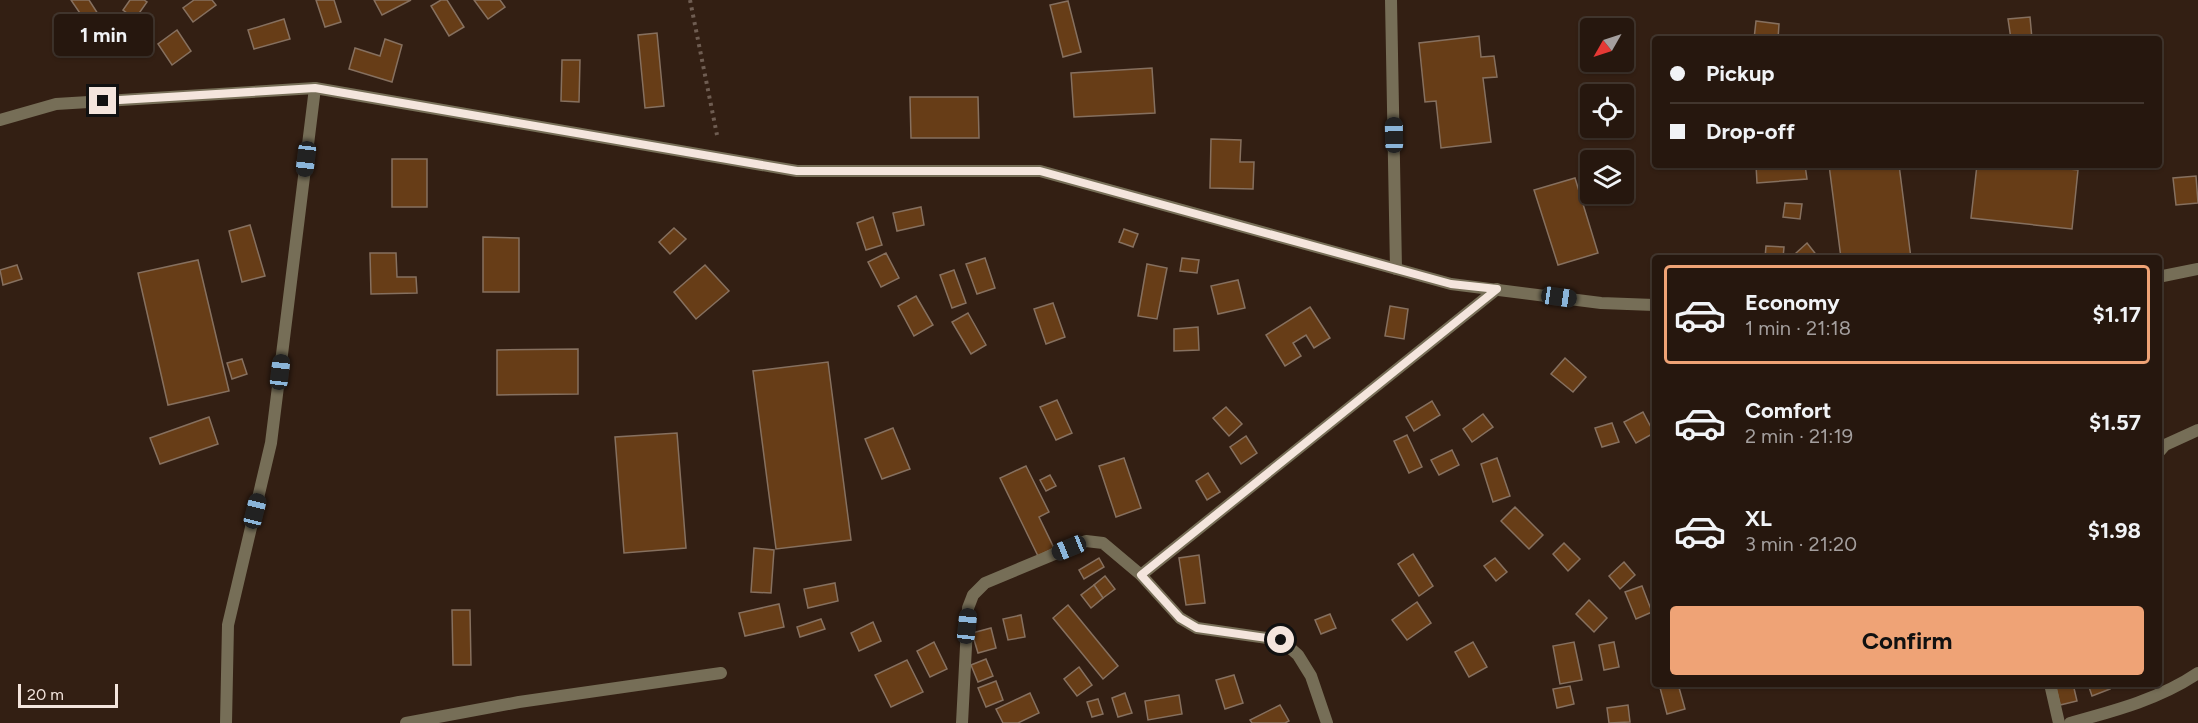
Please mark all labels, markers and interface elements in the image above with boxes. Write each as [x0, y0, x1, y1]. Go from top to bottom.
callout: 1 min [54, 14, 152, 56]
north arrow [1580, 18, 1634, 72]
map controls [1580, 18, 1634, 204]
text: 1 min [80, 23, 127, 47]
text: Pickup [1706, 60, 1775, 87]
button: locate [1580, 84, 1634, 138]
route end [89, 87, 116, 114]
car [1385, 117, 1403, 153]
text: Drop-off [1706, 118, 1795, 145]
car [295, 140, 317, 178]
button: layers [1580, 150, 1634, 204]
car [1540, 286, 1578, 308]
icon: car [1673, 288, 1727, 342]
text: Economy [1745, 289, 1840, 316]
text: $1.17 [2093, 301, 2141, 328]
text: 1 min · 21:18 [1745, 316, 1851, 340]
car [269, 353, 291, 391]
icon: car [1673, 396, 1727, 450]
text: Comfort [1745, 397, 1831, 424]
text: $1.57 [2089, 409, 2141, 436]
text: 2 min · 21:19 [1745, 424, 1853, 448]
car [242, 491, 268, 531]
icon: car [1673, 504, 1727, 558]
text: XL [1745, 505, 1772, 532]
text: $1.98 [2088, 517, 2141, 544]
text: 3 min · 21:20 [1745, 532, 1857, 556]
car [1049, 533, 1089, 563]
button: Confirm [1670, 606, 2144, 675]
car [956, 607, 978, 645]
route start [1267, 626, 1294, 653]
scale bar [18, 681, 118, 708]
text: 20 m [27, 685, 64, 704]

